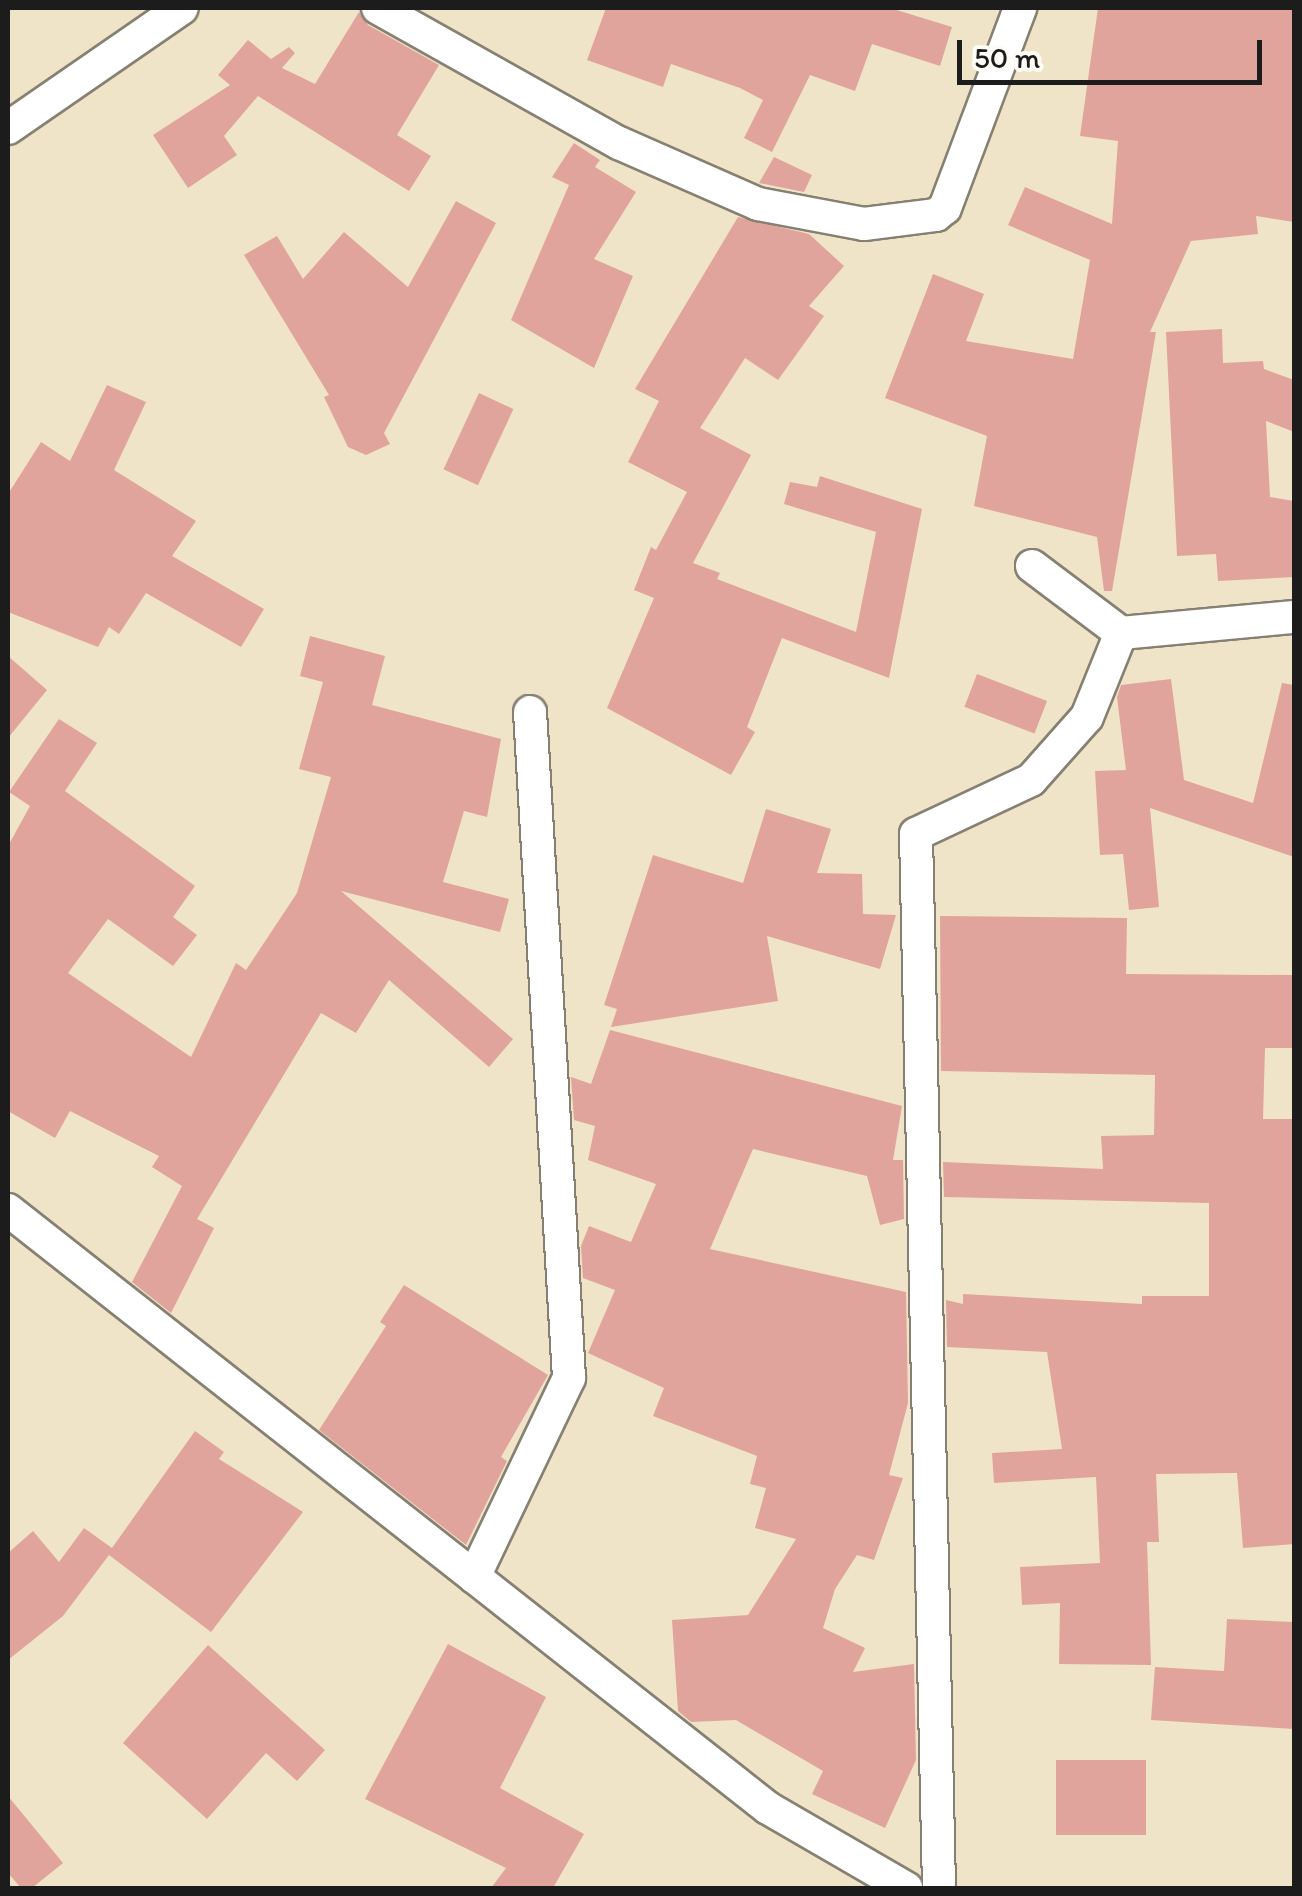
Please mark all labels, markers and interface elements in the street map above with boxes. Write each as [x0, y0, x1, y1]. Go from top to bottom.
scale bar [962, 20, 1267, 82]
text: 50 m [974, 39, 1040, 76]

